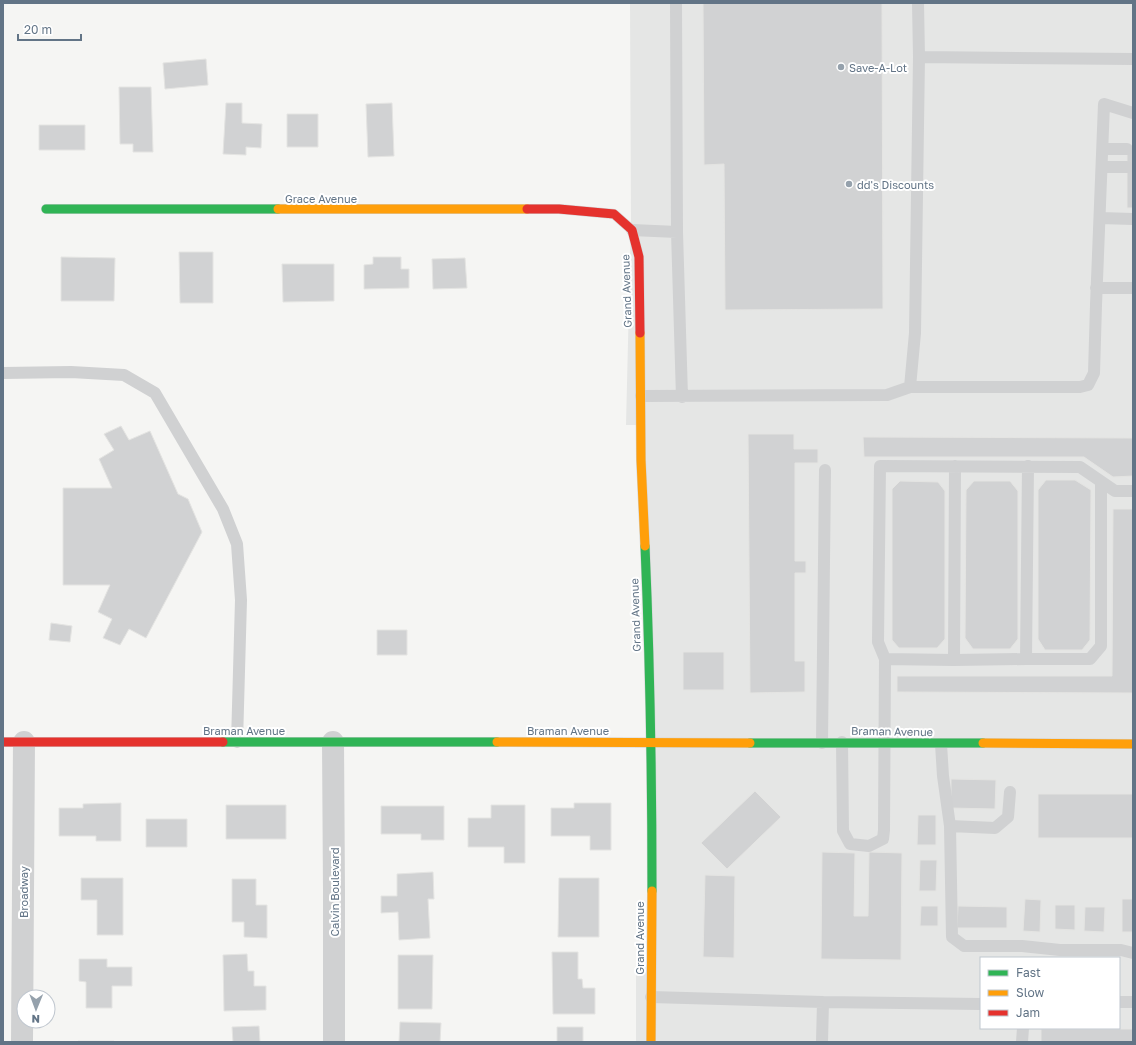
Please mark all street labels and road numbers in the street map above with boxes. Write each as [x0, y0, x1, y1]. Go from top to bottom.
street label: Grace Avenue [285, 192, 357, 205]
street label: Grand Avenue [618, 254, 634, 328]
street label: Grand Avenue [627, 578, 643, 652]
street label: Braman Avenue [203, 724, 285, 737]
street label: Braman Avenue [527, 724, 609, 737]
street label: Braman Avenue [851, 724, 933, 738]
street label: Calvin Boulevard [328, 848, 341, 936]
street label: Broadway [17, 866, 30, 918]
street label: Grand Avenue [633, 901, 646, 975]

